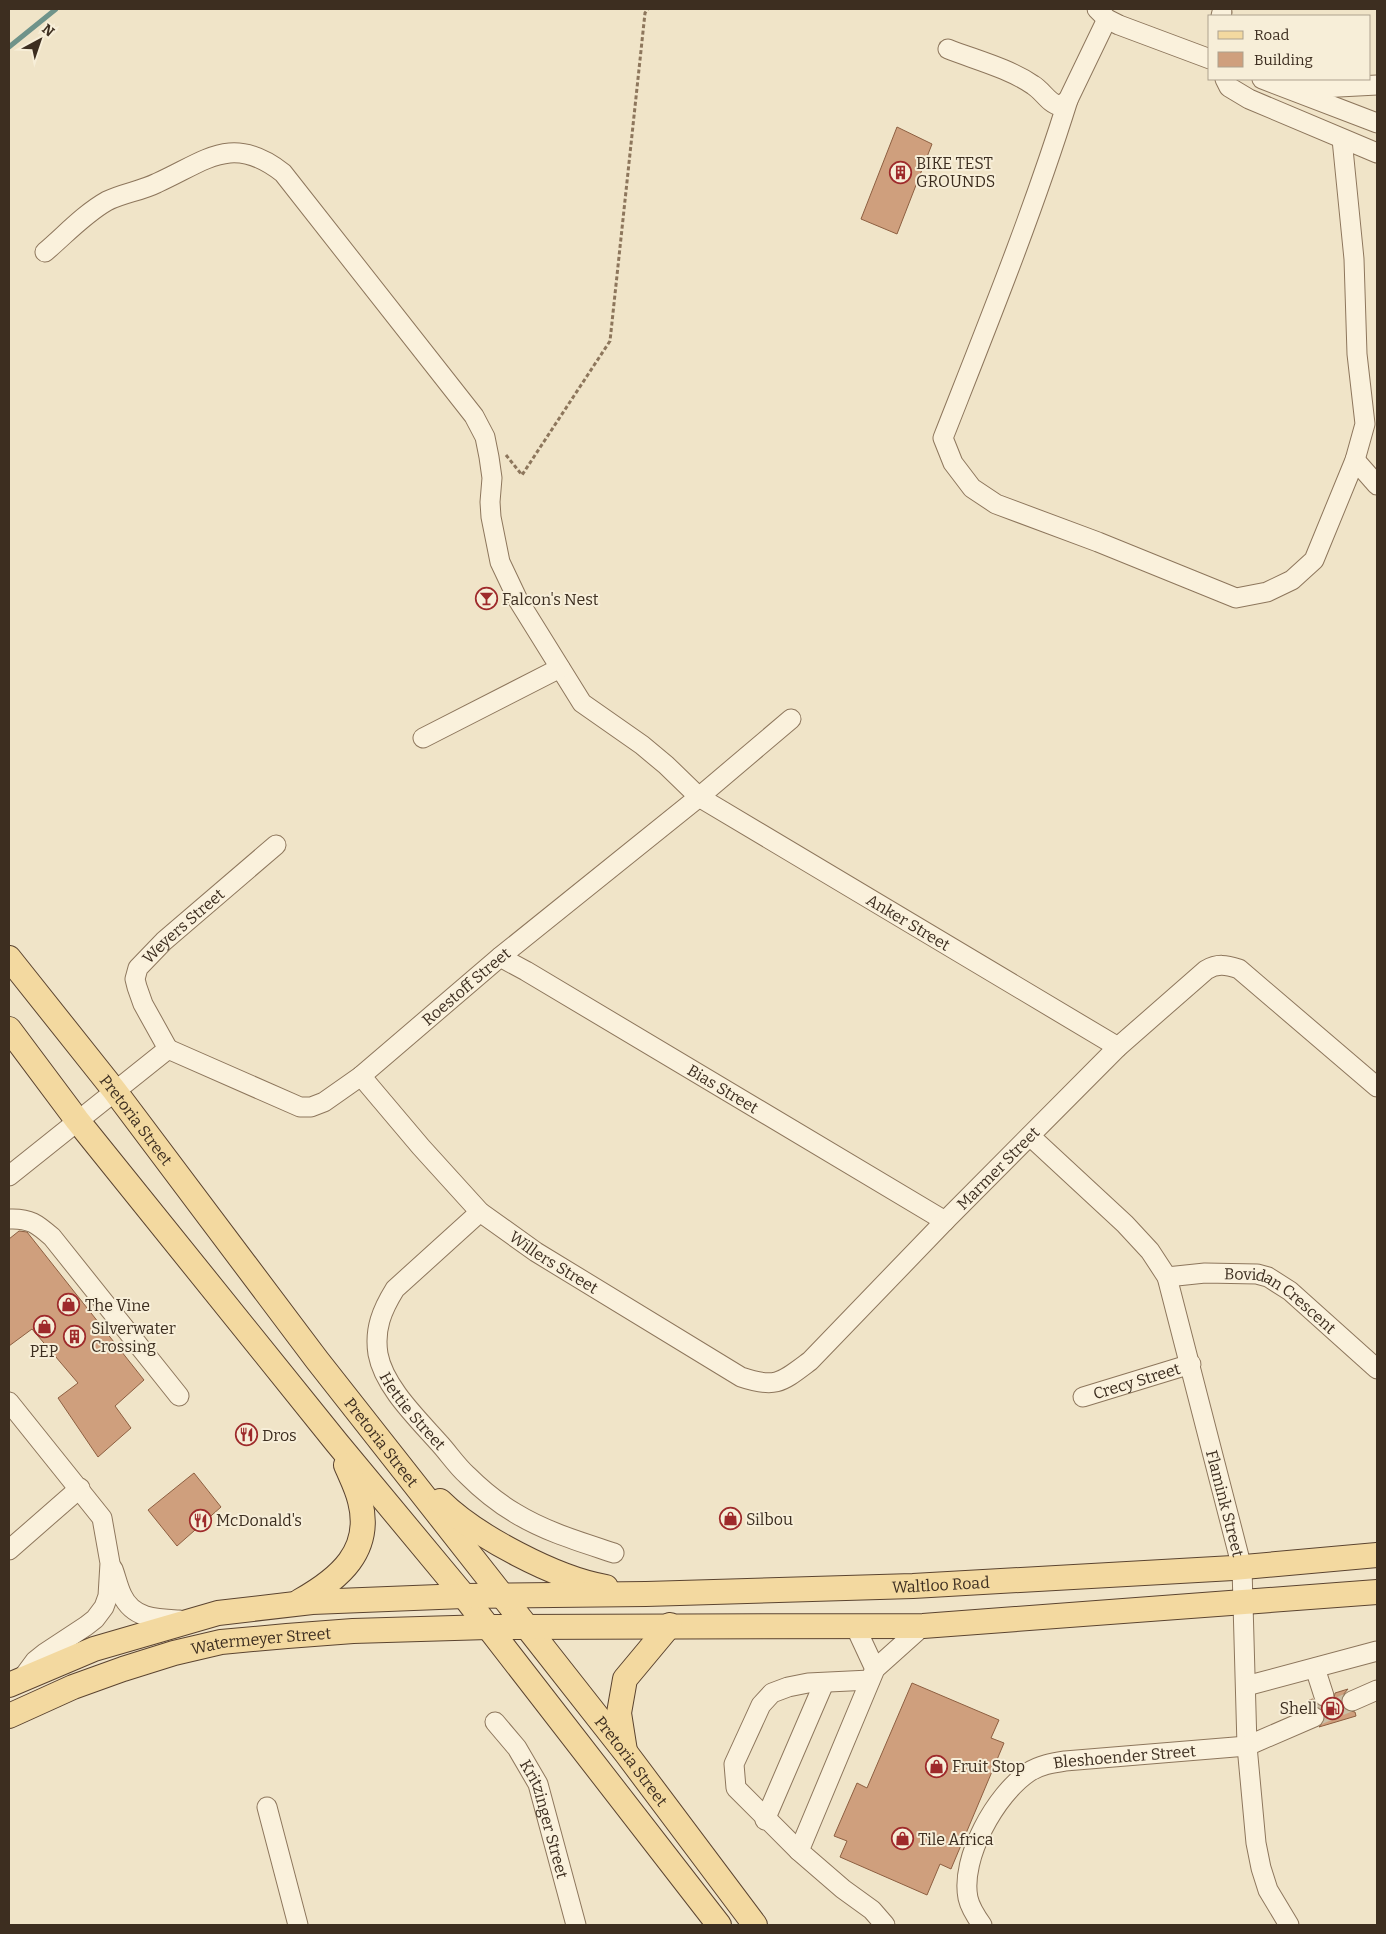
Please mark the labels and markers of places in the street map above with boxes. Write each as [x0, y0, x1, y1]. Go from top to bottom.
place label: BIKE TEST GROUNDS [916, 154, 995, 191]
building icon: BIKE TEST GROUNDS [888, 160, 912, 184]
bar icon: Falcon's Nest [474, 587, 498, 611]
place label: Falcon's Nest [502, 590, 599, 609]
shop icon: The Vine [57, 1293, 81, 1317]
place label: The Vine [85, 1296, 150, 1315]
shop icon: PEP [32, 1315, 56, 1339]
place label: Silverwater Crossing [91, 1319, 176, 1356]
building icon: Silverwater Crossing [63, 1325, 87, 1349]
place label: PEP [30, 1342, 58, 1361]
restaurant icon: Dros [234, 1423, 258, 1447]
place label: Dros [262, 1426, 297, 1445]
shop icon: Silbou [718, 1507, 742, 1531]
restaurant icon: McDonald's [188, 1508, 212, 1532]
place label: Silbou [746, 1510, 793, 1529]
place label: McDonald's [216, 1511, 302, 1530]
fuel station icon: Shell [1321, 1696, 1345, 1720]
place label: Shell [1279, 1699, 1317, 1718]
shop icon: Fruit Stop [924, 1754, 948, 1778]
place label: Fruit Stop [952, 1757, 1025, 1776]
shop icon: Tile Africa [890, 1827, 914, 1851]
place label: Tile Africa [918, 1830, 994, 1849]

